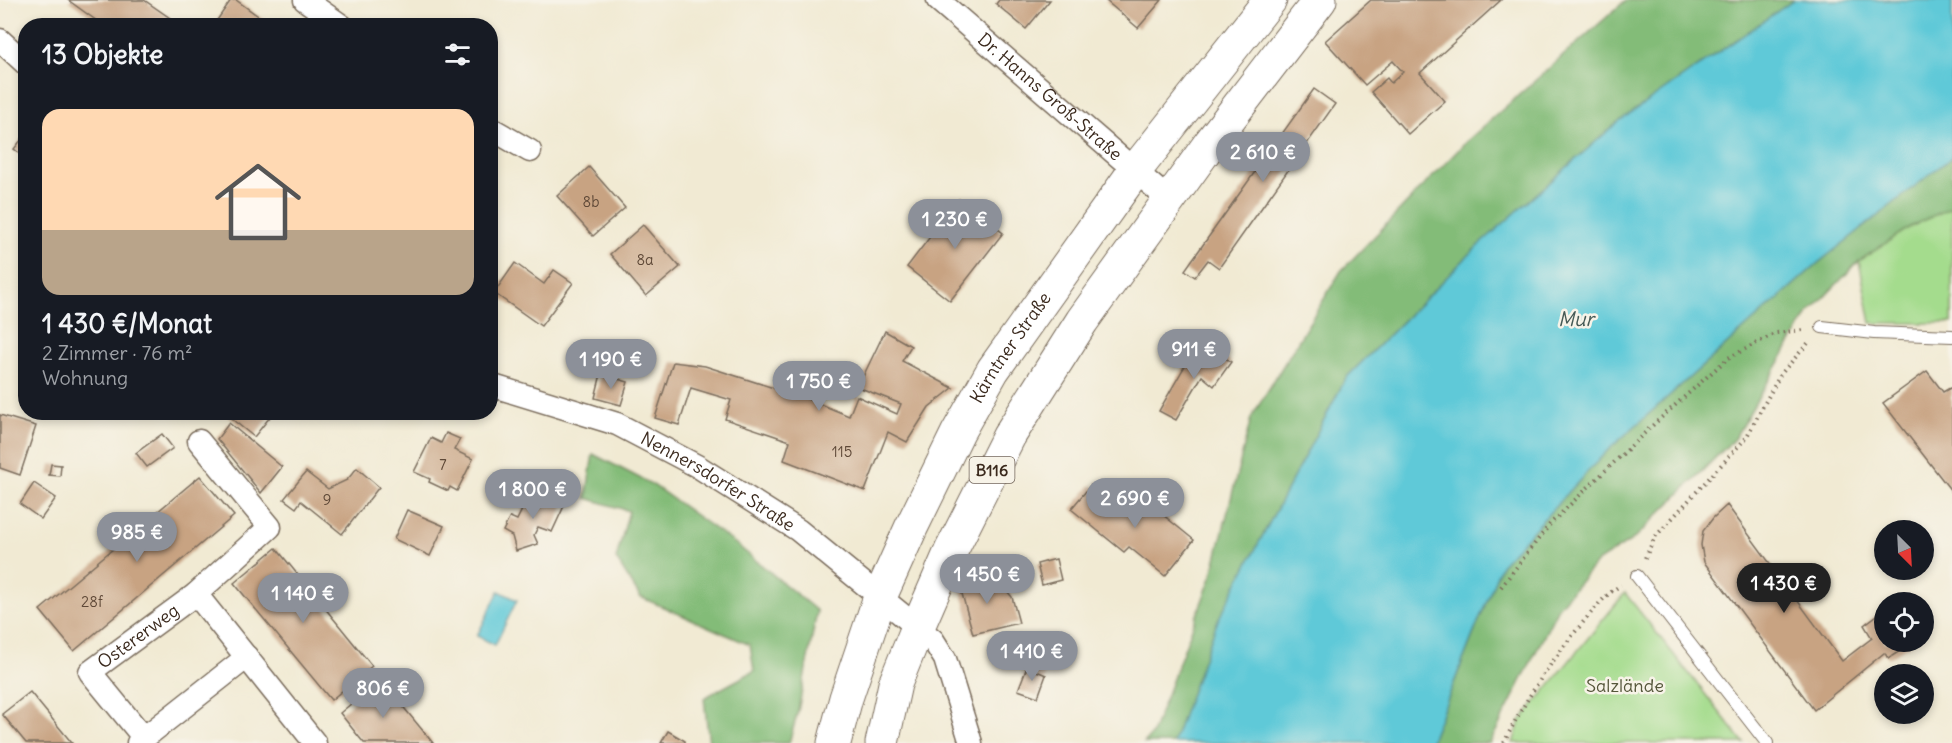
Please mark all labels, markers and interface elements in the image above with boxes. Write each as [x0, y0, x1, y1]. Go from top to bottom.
street label: Dr. Hanns Groß-Straße [973, 28, 1127, 165]
text: 13 Objekte [42, 38, 163, 71]
icon: filters [441, 38, 474, 71]
pin: 2 610 € [1208, 132, 1318, 183]
text: 2 610 € [1230, 139, 1296, 164]
icon: home [204, 148, 312, 256]
house number: 8b [583, 192, 599, 211]
pin: 1 230 € [900, 199, 1010, 250]
text: 1 230 € [922, 206, 988, 231]
house number: 8a [636, 250, 654, 269]
street label: Kärntner Straße [965, 287, 1056, 407]
water label: Mur [1558, 306, 1597, 331]
text: 1 430 €/Monat [42, 307, 212, 340]
pin: 911 € [1152, 329, 1236, 380]
text: 911 € [1172, 336, 1217, 361]
pin: 1 190 € [556, 339, 666, 390]
text: 2 Zimmer · 76 m² [42, 340, 192, 365]
text: 1 190 € [580, 346, 642, 371]
pin: 1 750 € [764, 361, 874, 412]
text: Wohnung [42, 365, 128, 390]
text: 1 750 € [787, 368, 851, 393]
street label: Nennersdorfer Straße [637, 427, 799, 536]
house number: 115 [832, 442, 852, 461]
house number: 7 [439, 455, 447, 474]
road number: B116 [970, 457, 1014, 483]
pin: 1 800 € [478, 469, 588, 520]
text: 1 800 € [499, 476, 567, 501]
pin: 2 690 € [1080, 478, 1190, 529]
text: 2 690 € [1100, 485, 1170, 510]
house number: 9 [323, 490, 331, 509]
pin: 985 € [95, 512, 179, 563]
text: 985 € [111, 519, 163, 544]
north arrow [1874, 520, 1934, 580]
map controls [1874, 520, 1934, 724]
pin: 1 450 € [932, 554, 1042, 605]
text: 1 450 € [954, 561, 1020, 586]
pin: 1 430 € [1729, 563, 1839, 614]
text: 1 430 € [1751, 570, 1817, 595]
pin: 1 140 € [248, 573, 358, 624]
text: 1 140 € [272, 580, 334, 605]
house number: 28f [81, 592, 104, 611]
button: locate [1874, 592, 1934, 652]
street label: Ostererweg [93, 599, 183, 674]
pin: 1 410 € [977, 631, 1087, 682]
text: 1 410 € [1001, 638, 1063, 663]
button: layers [1874, 664, 1934, 724]
pin: 806 € [341, 668, 425, 719]
park label: Salzlände [1586, 674, 1664, 697]
text: 806 € [356, 675, 410, 700]

